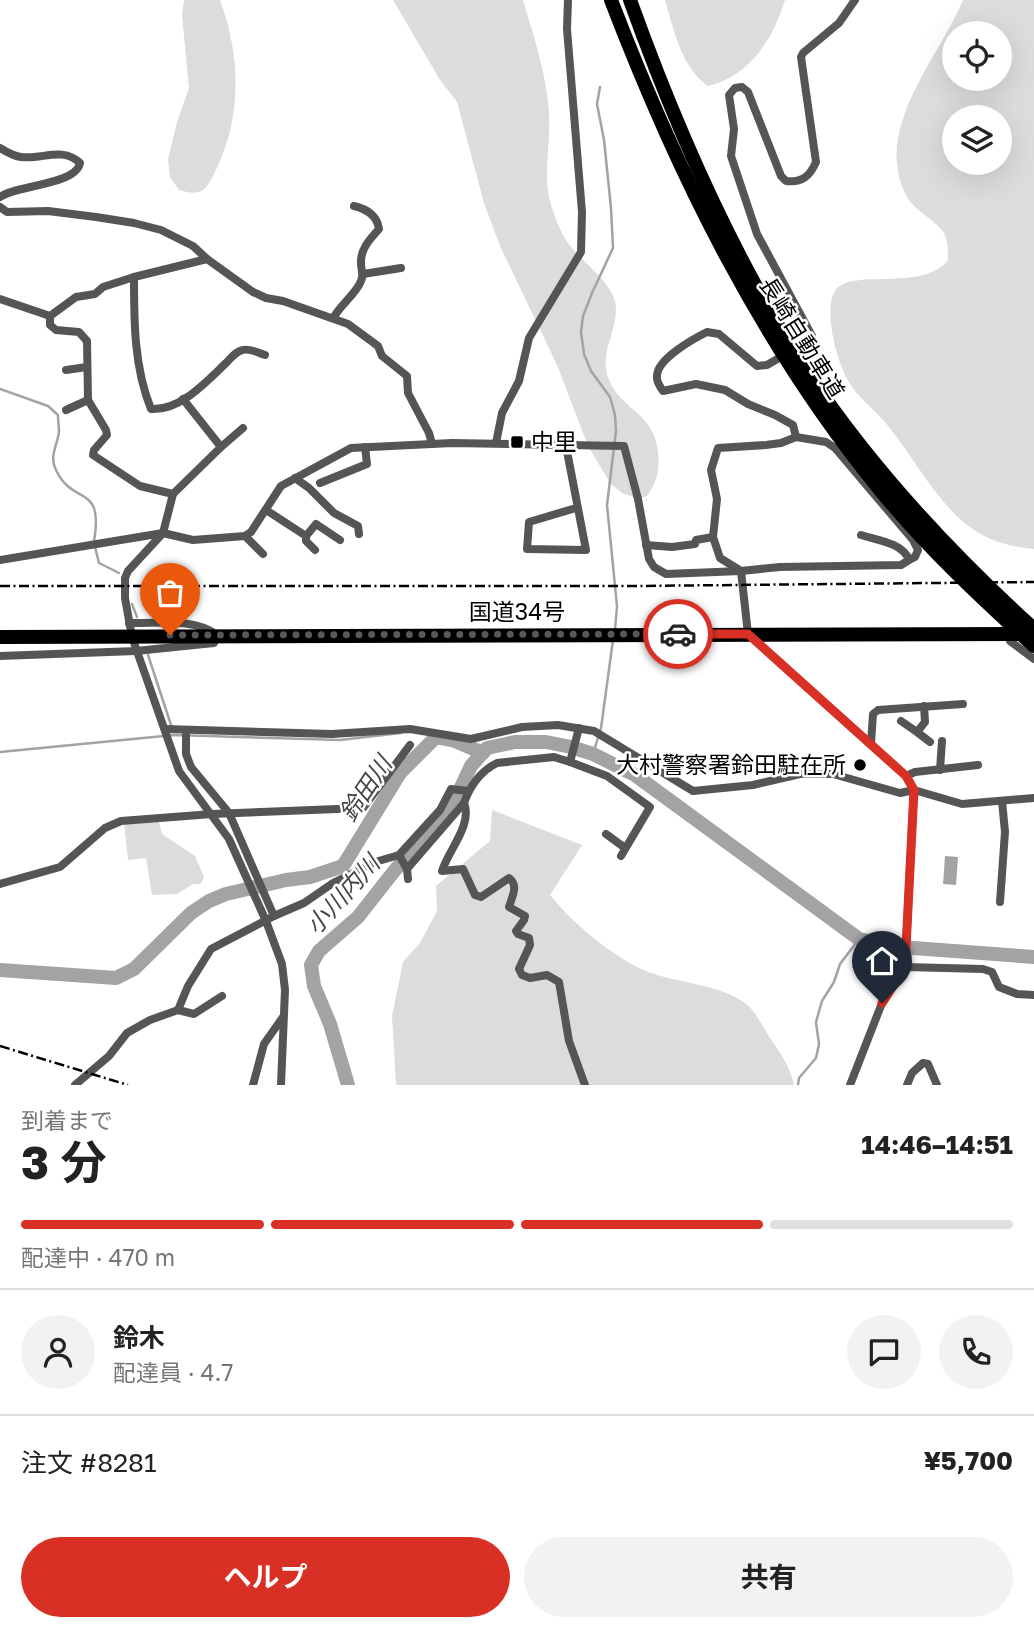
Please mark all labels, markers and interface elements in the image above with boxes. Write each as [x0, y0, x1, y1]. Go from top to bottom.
map controls [942, 21, 1012, 175]
button: locate [942, 21, 1012, 91]
button: layers [942, 105, 1012, 175]
street label: 長崎自動車道 [754, 272, 851, 403]
place label: 中里 [531, 427, 577, 455]
marker: 中里 [509, 434, 525, 450]
pin [140, 563, 200, 635]
icon: bag [151, 574, 189, 612]
street label: 国道34号 [469, 597, 565, 625]
courier [643, 599, 713, 669]
icon: car [659, 615, 697, 653]
water label: 鈴田川 [333, 748, 399, 826]
place label: 大村警察署鈴田駐在所 [616, 750, 846, 778]
marker: 大村警察署鈴田駐在所 [852, 757, 868, 773]
water label: 小川内川 [299, 846, 387, 939]
pin [852, 931, 912, 1003]
icon: home [863, 942, 901, 980]
text: 到着まで [21, 1106, 113, 1134]
text: 14:46–14:51 [861, 1129, 1013, 1160]
text: 3 分 [21, 1134, 107, 1189]
text: 配達中 · 470 m [21, 1243, 175, 1271]
button: person [21, 1315, 95, 1389]
button: chat [847, 1315, 921, 1389]
button: phone [939, 1315, 1013, 1389]
text: 鈴木 [113, 1322, 165, 1353]
text: 配達員 · 4.7 [113, 1358, 234, 1386]
text: ¥5,700 [924, 1445, 1013, 1476]
text: 注文 #8281 [21, 1447, 157, 1478]
button: ヘルプ [21, 1537, 510, 1617]
button: 共有 [524, 1537, 1013, 1617]

